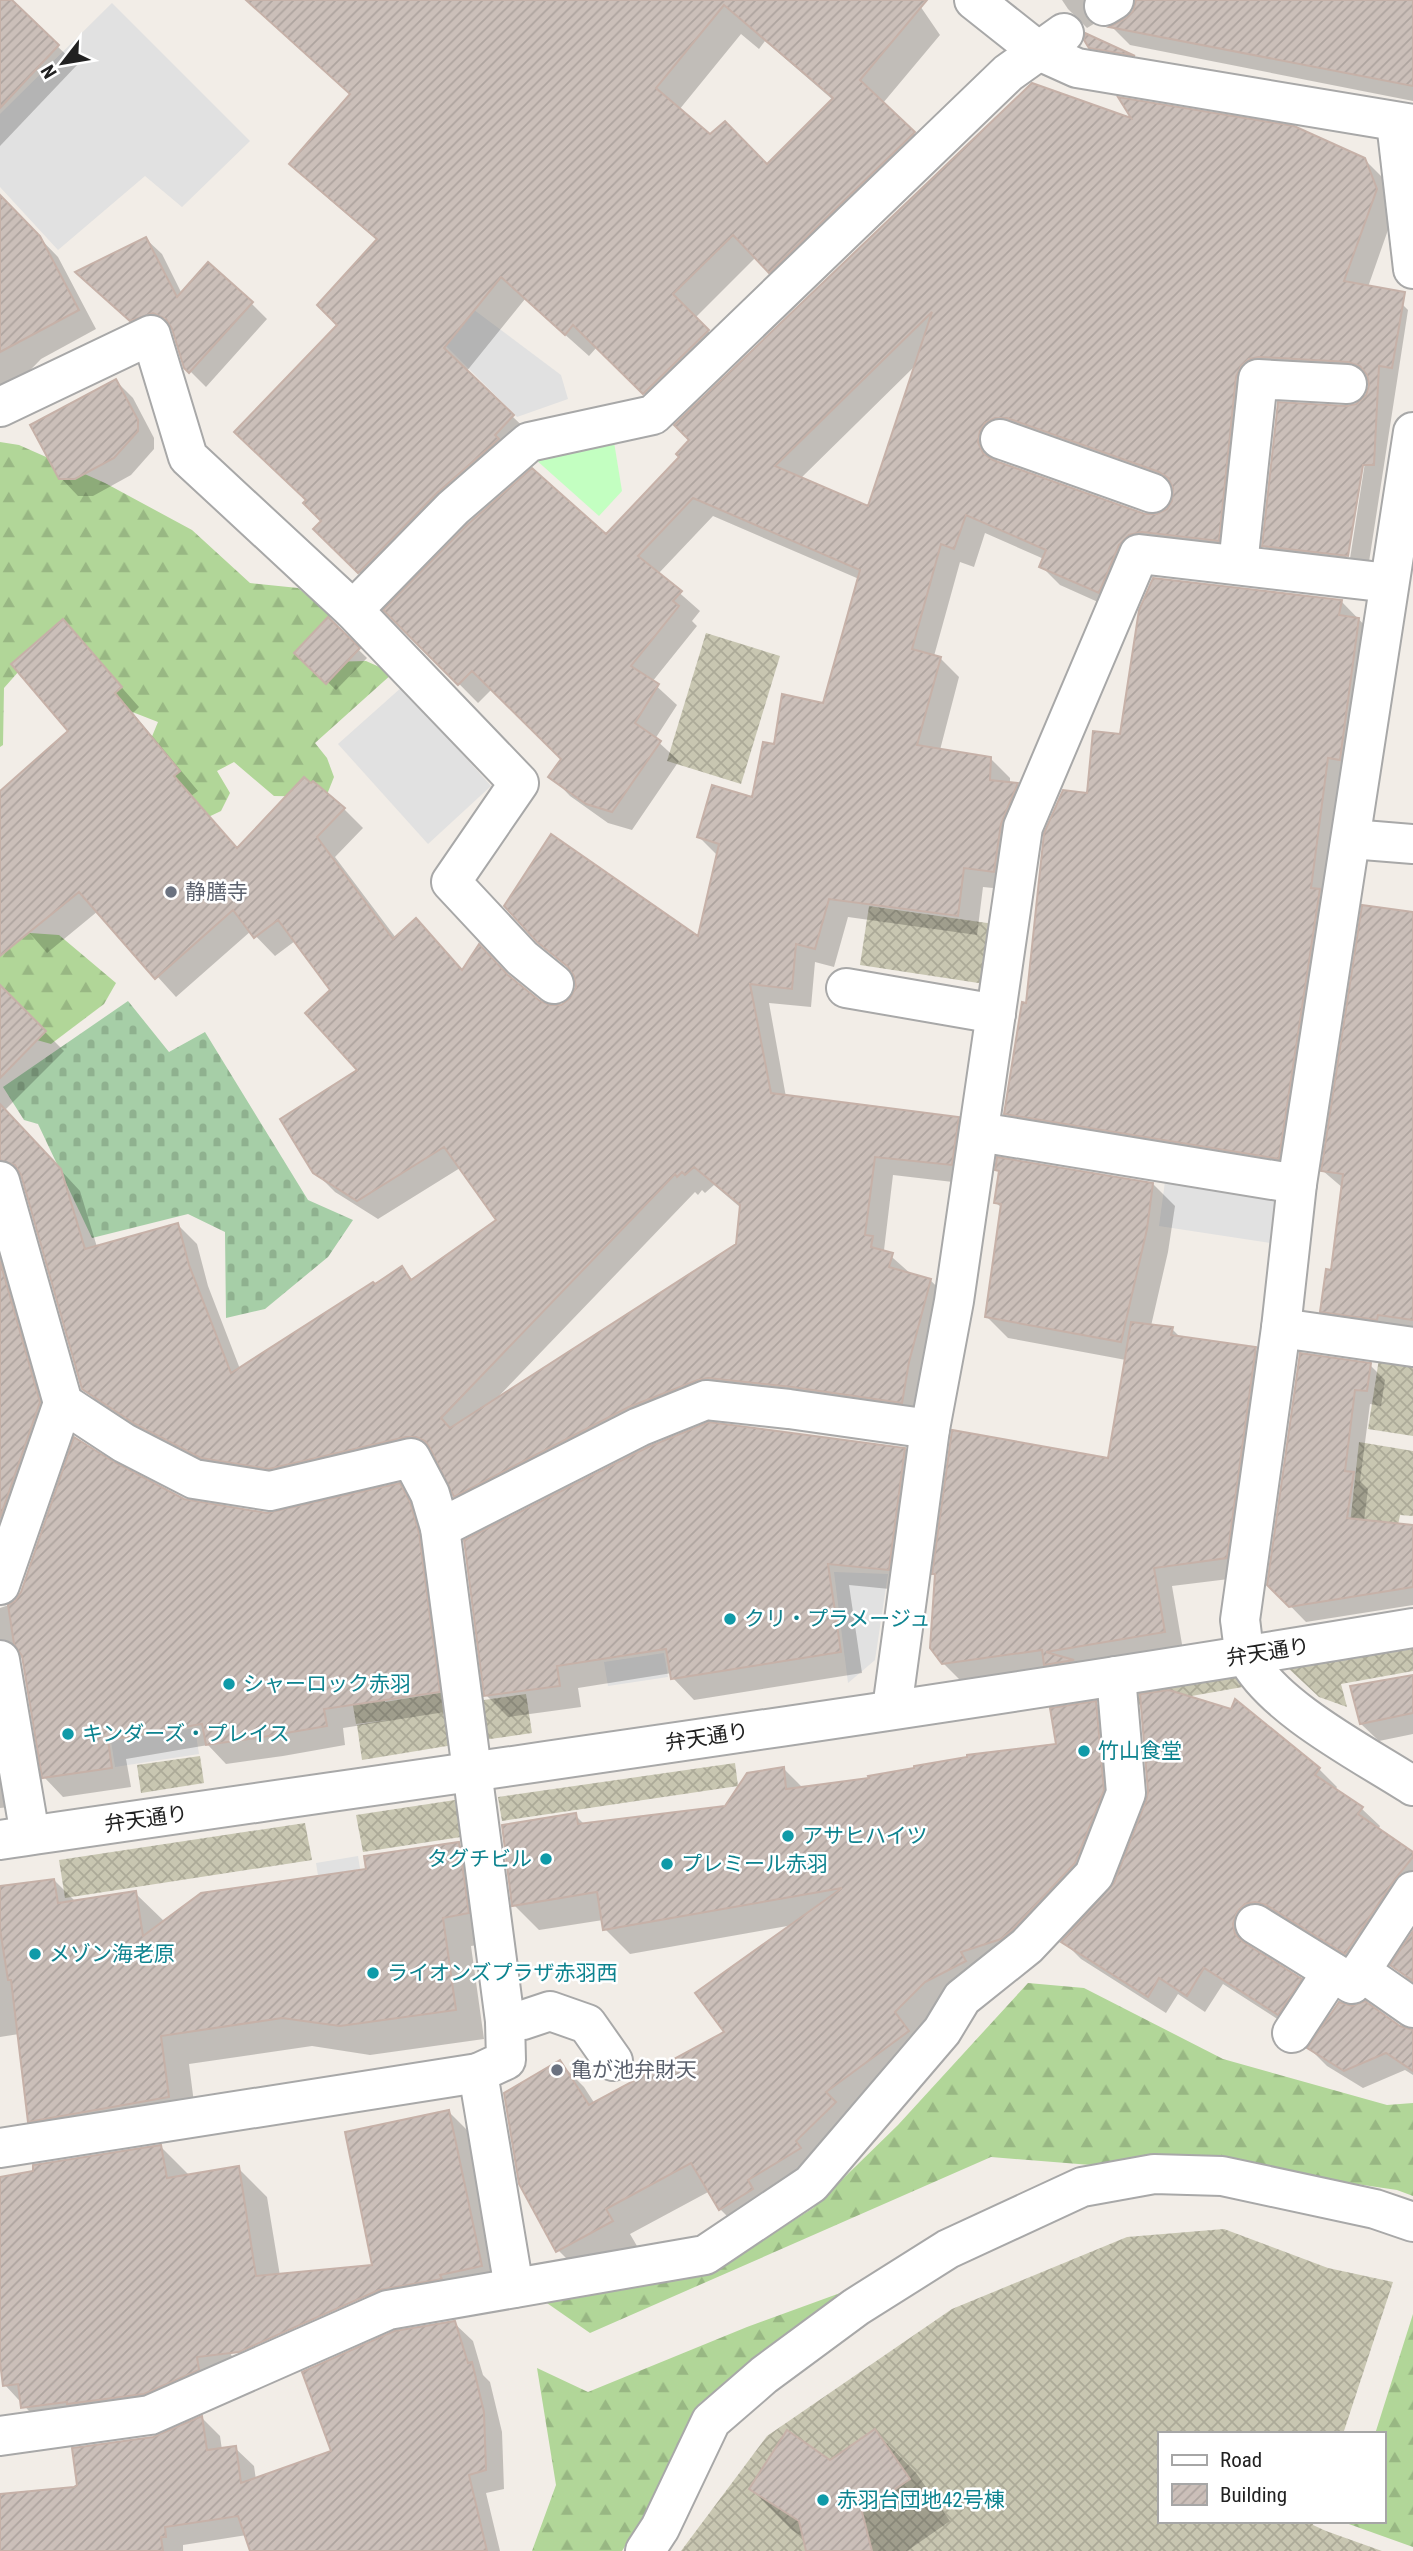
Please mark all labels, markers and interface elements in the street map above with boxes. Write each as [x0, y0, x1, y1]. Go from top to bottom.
north arrow [28, 28, 98, 98]
text: N [36, 61, 62, 82]
place label: 静膳寺 [185, 880, 248, 904]
marker: 静膳寺 [163, 884, 179, 900]
place label: クリ・プラメージュ [744, 1607, 930, 1631]
marker: クリ・プラメージュ [722, 1611, 738, 1627]
street label: 弁天通り [1225, 1634, 1311, 1670]
place label: シャーロック赤羽 [243, 1672, 411, 1696]
marker: シャーロック赤羽 [221, 1676, 237, 1692]
street label: 弁天通り [664, 1719, 750, 1755]
place label: キンダーズ・プレイス [82, 1722, 290, 1746]
marker: キンダーズ・プレイス [60, 1726, 76, 1742]
place label: 竹山食堂 [1098, 1739, 1182, 1763]
marker: 竹山食堂 [1076, 1743, 1092, 1759]
street label: 弁天通り [103, 1801, 189, 1837]
place label: アサヒハイツ [802, 1824, 928, 1848]
marker: アサヒハイツ [780, 1828, 796, 1844]
place label: タグチビル [427, 1847, 532, 1871]
marker: タグチビル [538, 1851, 554, 1867]
place label: プレミール赤羽 [681, 1852, 828, 1876]
marker: プレミール赤羽 [659, 1856, 675, 1872]
place label: メゾン海老原 [49, 1942, 175, 1966]
marker: メゾン海老原 [27, 1946, 43, 1962]
place label: ライオンズプラザ赤羽西 [387, 1961, 618, 1985]
marker: ライオンズプラザ赤羽西 [365, 1965, 381, 1981]
place label: 亀が池弁財天 [571, 2058, 697, 2082]
marker: 亀が池弁財天 [549, 2062, 565, 2078]
legend [1158, 2432, 1385, 2523]
text: Road [1220, 2448, 1262, 2472]
text: Building [1220, 2483, 1287, 2507]
place label: 赤羽台団地42号棟 [837, 2488, 1005, 2512]
marker: 赤羽台団地42号棟 [815, 2492, 831, 2508]

